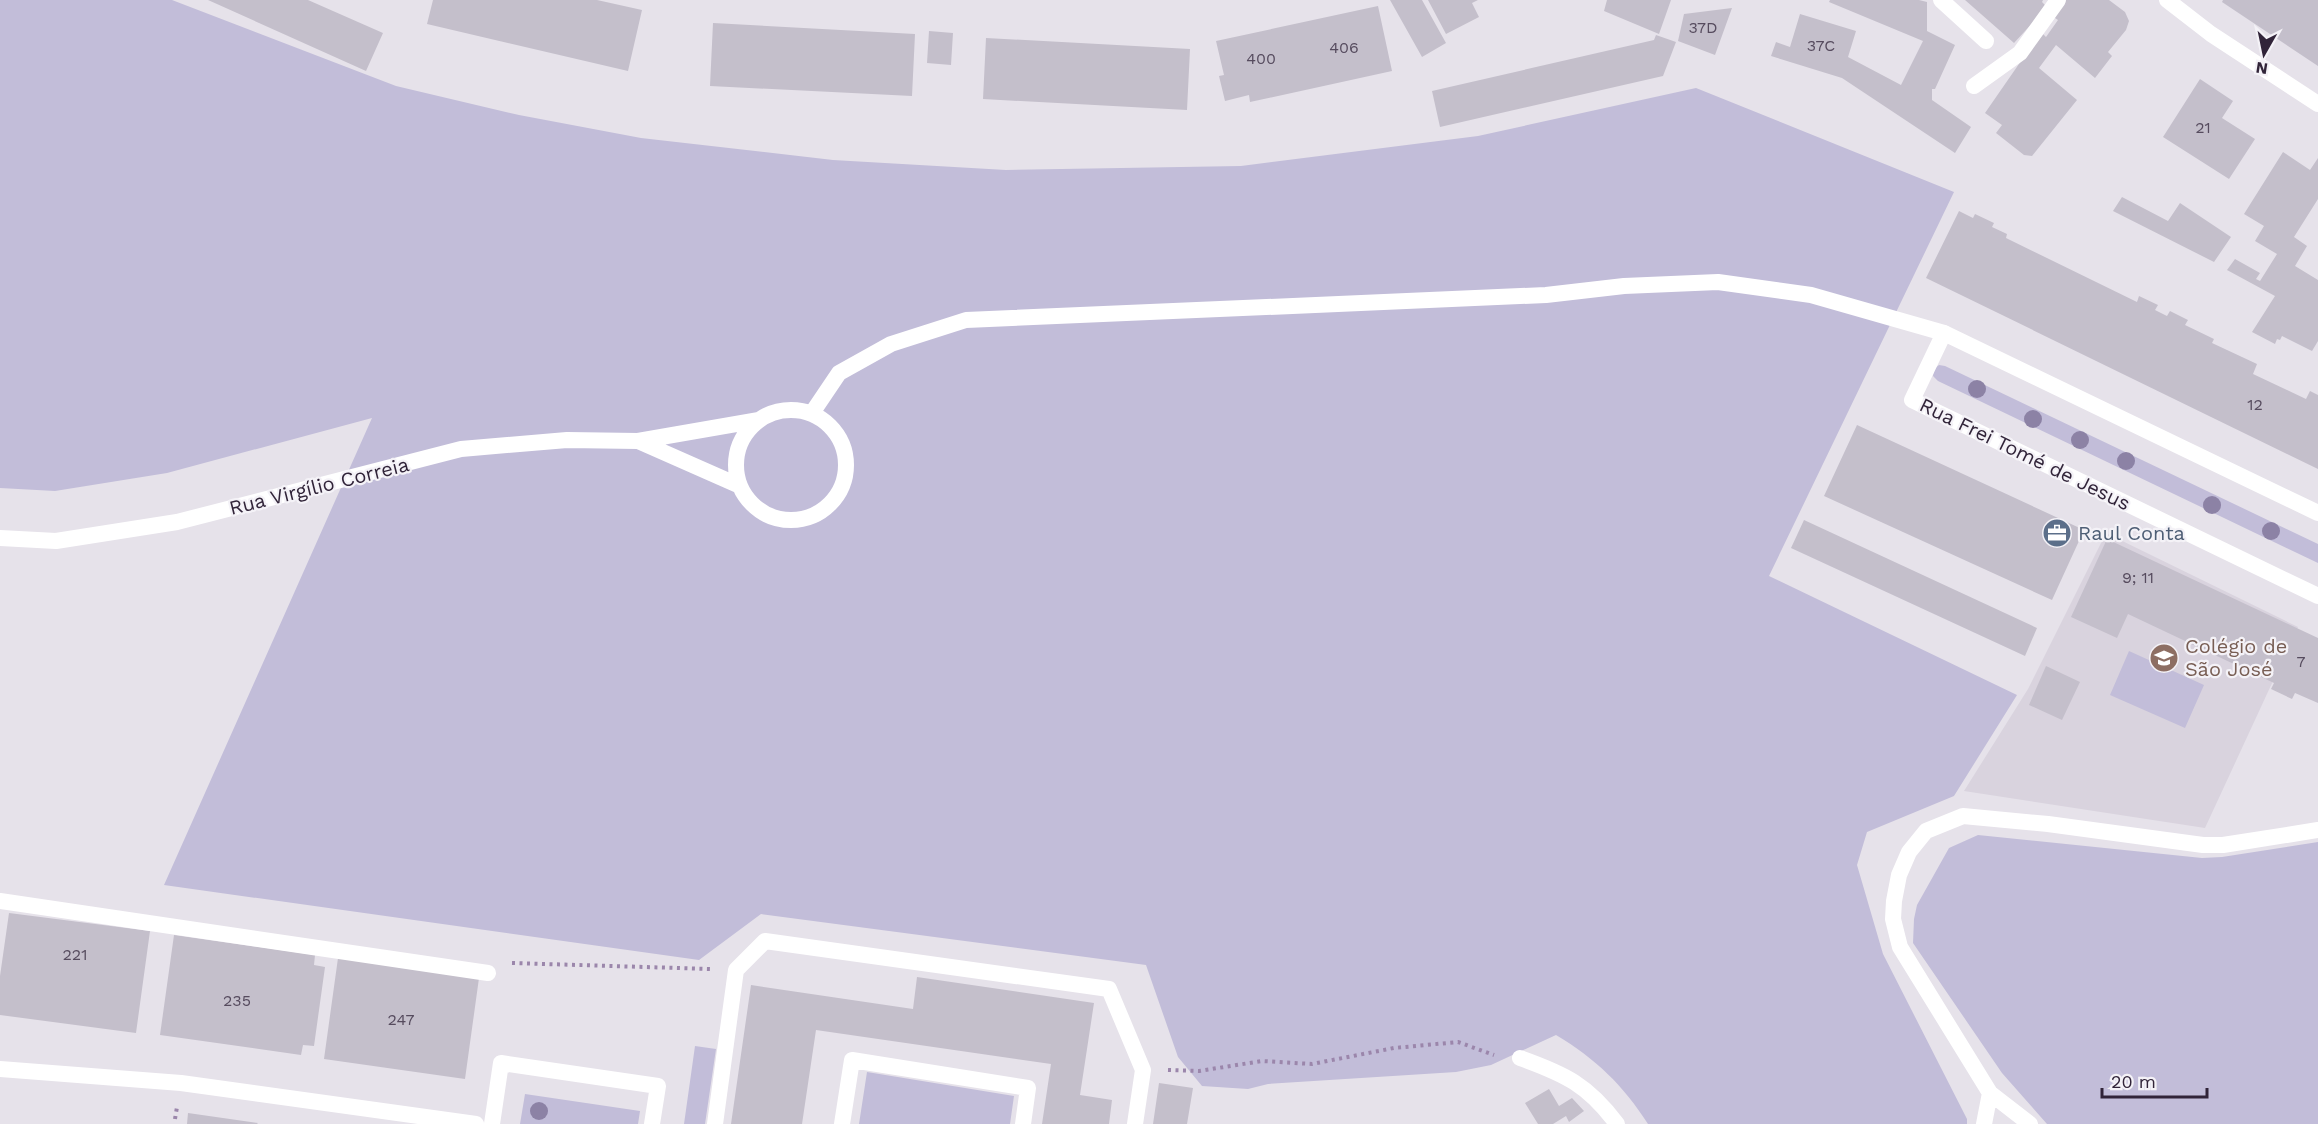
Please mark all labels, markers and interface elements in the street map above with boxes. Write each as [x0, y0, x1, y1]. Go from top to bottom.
house number: 37D [1688, 18, 1718, 37]
north arrow [2234, 24, 2294, 84]
house number: 37C [1807, 36, 1835, 55]
house number: 406 [1329, 38, 1359, 57]
house number: 400 [1246, 49, 1276, 68]
text: N [2254, 58, 2269, 79]
house number: 21 [2195, 118, 2211, 137]
street label: Rua Frei Tomé de Jesus [1916, 393, 2134, 515]
house number: 12 [2247, 395, 2263, 414]
street label: Rua Virgílio Correia [227, 452, 411, 520]
office icon: Raul Conta [2041, 517, 2073, 549]
place label: Raul Conta [2078, 521, 2185, 545]
house number: 9; 11 [2122, 568, 2154, 587]
place label: Colégio de São José [2185, 634, 2287, 681]
school or university icon: Colégio de São José [2148, 642, 2180, 674]
house number: 7 [2297, 652, 2306, 671]
house number: 221 [63, 945, 87, 964]
house number: 235 [223, 991, 251, 1010]
house number: 247 [388, 1010, 414, 1029]
scale bar [2102, 1061, 2207, 1099]
text: 20 m [2111, 1071, 2156, 1092]

